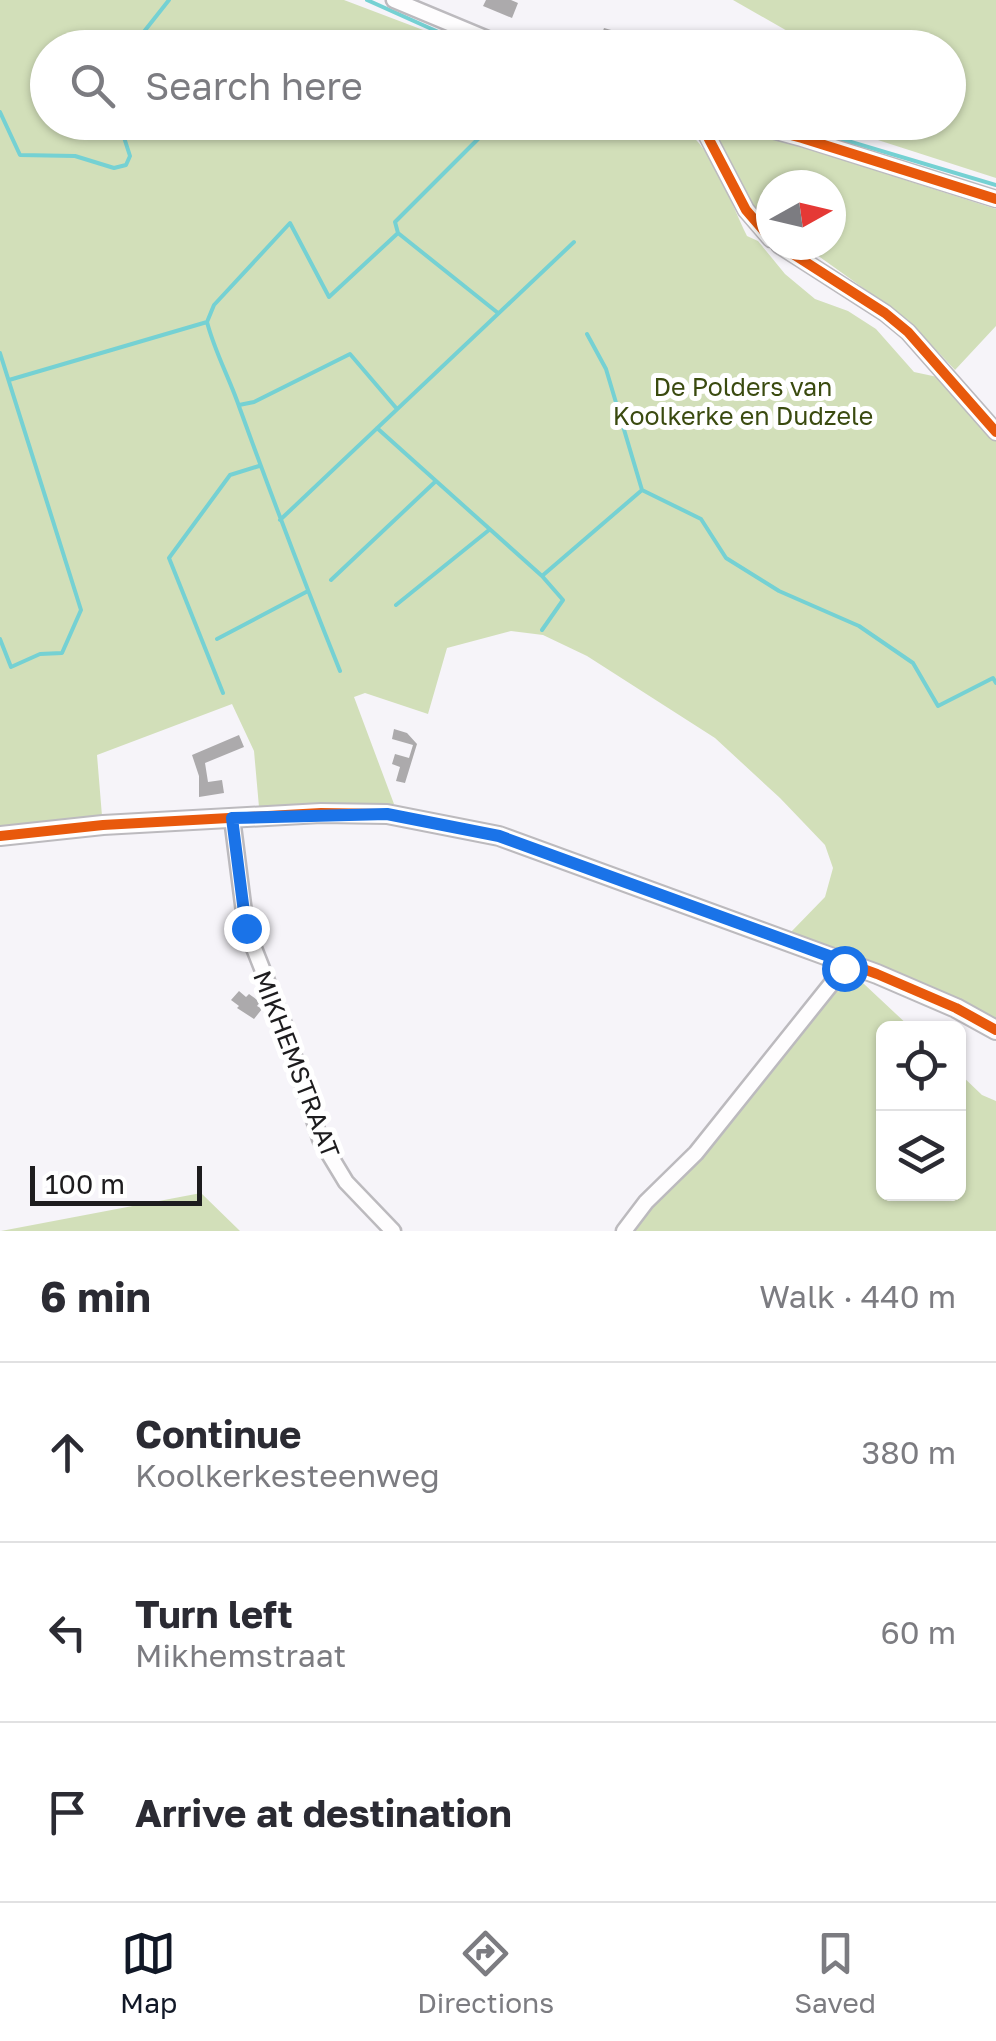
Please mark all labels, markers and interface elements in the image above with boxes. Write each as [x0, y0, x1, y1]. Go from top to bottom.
search box [30, 30, 966, 140]
icon: search [65, 58, 120, 113]
text: Search here [145, 63, 363, 108]
north arrow [756, 170, 846, 260]
park label: De Polders van Koolkerke en Dudzele [613, 371, 873, 431]
route end [224, 906, 270, 952]
route start [822, 946, 868, 992]
street label: MIKHEMSTRAAT [247, 966, 347, 1162]
map controls [876, 1021, 966, 1201]
button: locate [876, 1021, 966, 1111]
button: layers [876, 1111, 966, 1201]
scale bar [30, 1161, 202, 1206]
text: 100 m [45, 1167, 125, 1200]
text: 6 min [40, 1271, 151, 1321]
text: Walk · 440 m [759, 1277, 956, 1315]
text: Continue [135, 1411, 301, 1456]
icon: ahead [40, 1425, 95, 1480]
text: 380 m [862, 1433, 956, 1471]
text: Koolkerkesteenweg [135, 1456, 440, 1494]
text: Turn left [135, 1591, 293, 1636]
icon: left [40, 1605, 95, 1660]
text: 60 m [880, 1613, 956, 1651]
text: Mikhemstraat [135, 1636, 346, 1674]
icon: arrive [40, 1785, 95, 1840]
text: Arrive at destination [135, 1790, 512, 1835]
tab: Map [120, 1926, 177, 2019]
tab: Directions [417, 1926, 554, 2019]
tab: Saved [794, 1926, 876, 2019]

